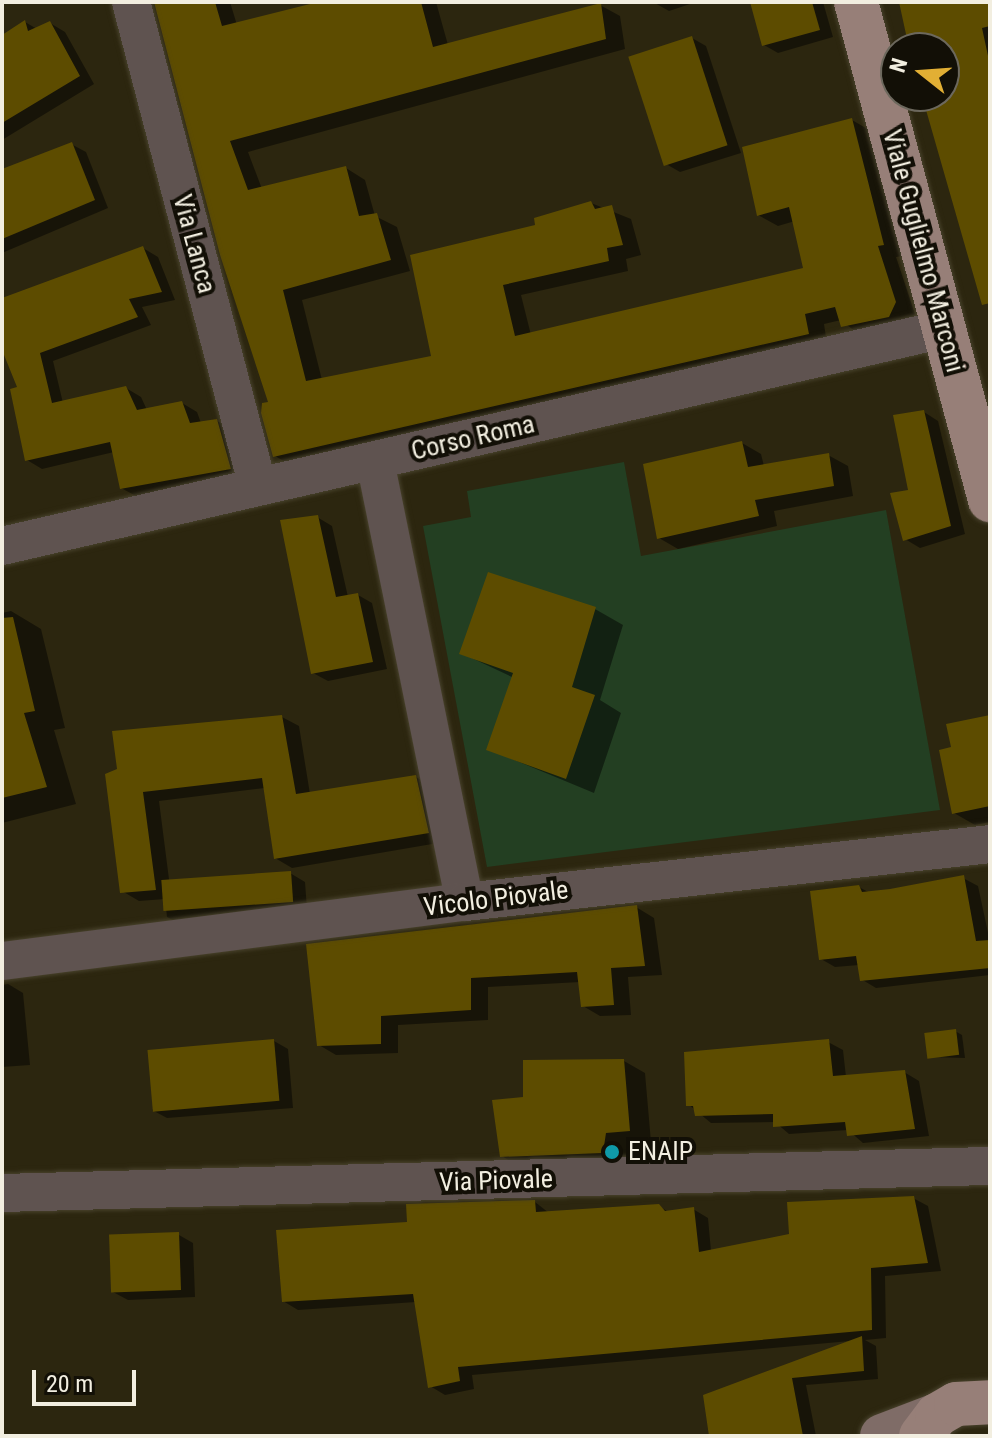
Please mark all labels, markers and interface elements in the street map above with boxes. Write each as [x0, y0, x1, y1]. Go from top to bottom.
north arrow [880, 32, 960, 112]
text: N [885, 55, 912, 76]
street label: Viale Guglielmo Marconi [876, 126, 970, 376]
street label: Via Lanca [166, 191, 222, 297]
street label: Corso Roma [408, 409, 538, 467]
street label: Vicolo Piovale [422, 875, 570, 923]
place label: ENAIP [628, 1136, 693, 1168]
marker: ENAIP [603, 1143, 621, 1161]
street label: Via Piovale [439, 1163, 553, 1199]
scale bar [36, 1354, 140, 1404]
text: 20 m [46, 1370, 93, 1398]

